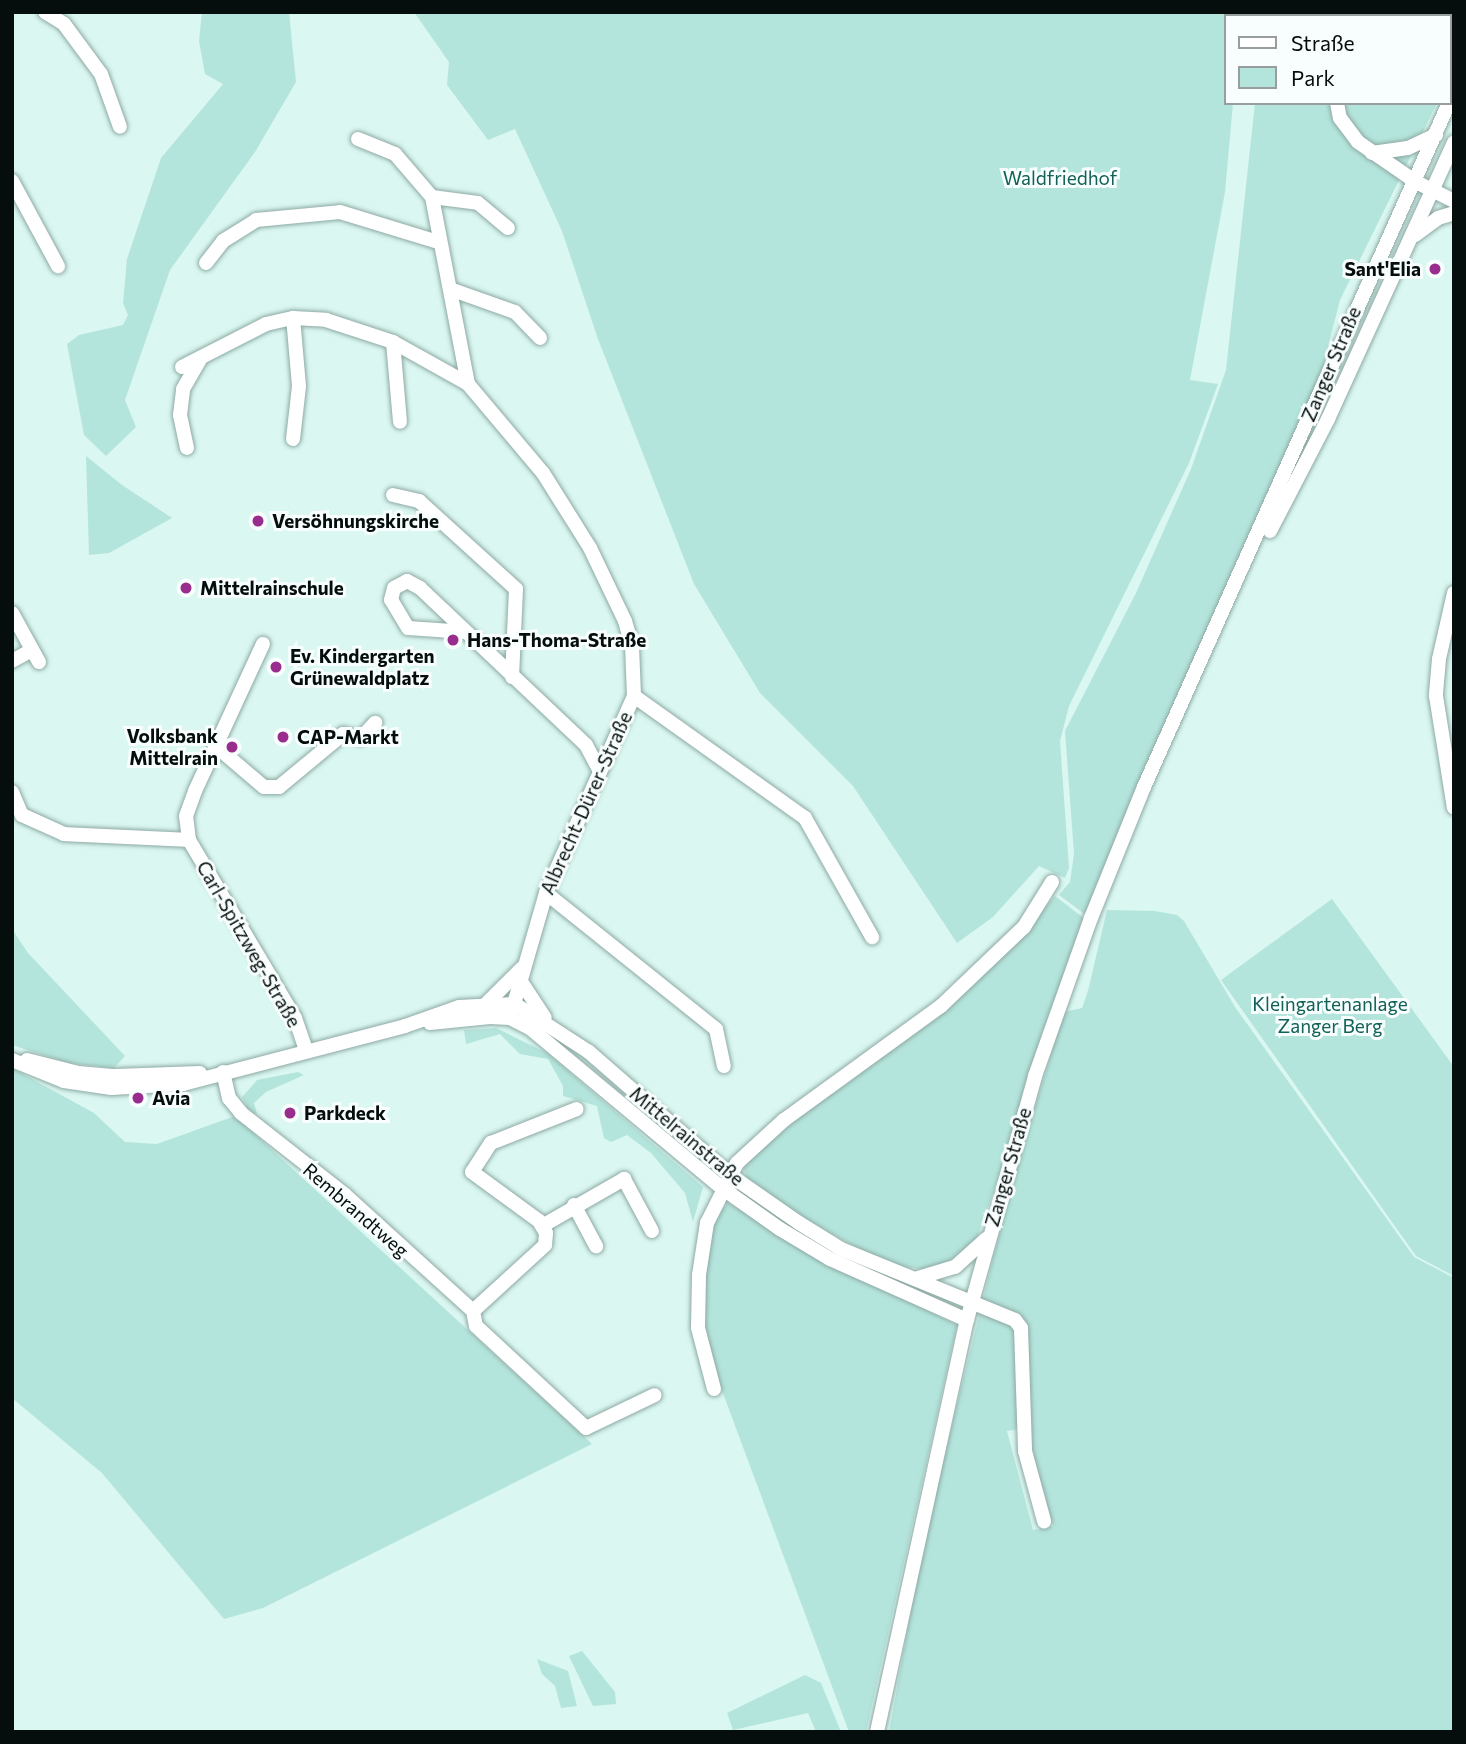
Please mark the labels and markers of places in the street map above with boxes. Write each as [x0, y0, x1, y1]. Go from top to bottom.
place label: Sant'Elia [1344, 258, 1421, 280]
marker: Sant'Elia [1427, 261, 1443, 277]
place label: Versöhnungskirche [272, 510, 439, 532]
marker: Versöhnungskirche [250, 513, 266, 529]
place label: Mittelrainschule [200, 577, 344, 599]
marker: Mittelrainschule [178, 580, 194, 596]
place label: Hans-Thoma-Straße [467, 629, 646, 651]
marker: Hans-Thoma-Straße [445, 632, 461, 648]
place label: Ev. Kindergarten Grünewaldplatz [290, 645, 434, 689]
marker: Ev. Kindergarten Grünewaldplatz [268, 659, 284, 675]
place label: Volksbank Mittelrain [126, 725, 218, 769]
place label: CAP-Markt [297, 726, 399, 748]
marker: CAP-Markt [275, 729, 291, 745]
marker: Volksbank Mittelrain [224, 739, 240, 755]
place label: Avia [152, 1087, 190, 1109]
marker: Avia [130, 1090, 146, 1106]
place label: Parkdeck [304, 1102, 386, 1124]
marker: Parkdeck [282, 1105, 298, 1121]

